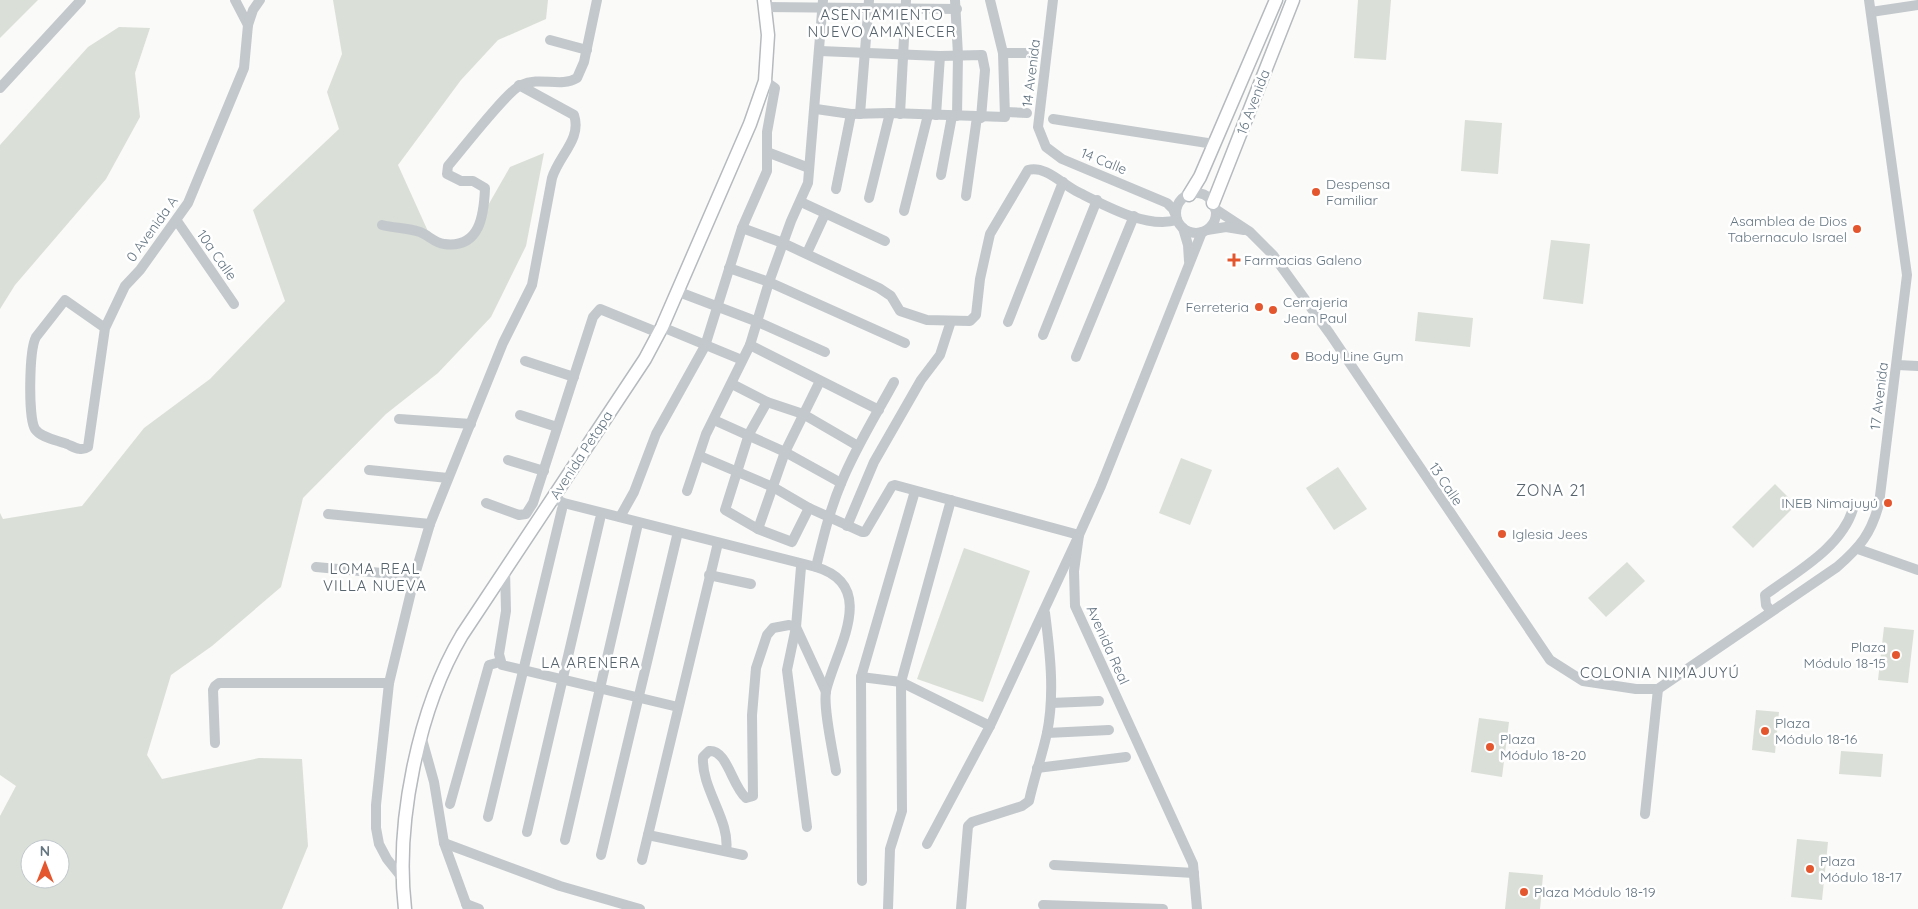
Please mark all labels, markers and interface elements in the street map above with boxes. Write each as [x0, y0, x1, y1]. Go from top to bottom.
district label: ASENTAMIENTO NUEVO AMANECER [807, 5, 957, 41]
street label: 14 Avenida [1018, 38, 1044, 108]
street label: 16 Avenida [1232, 67, 1274, 137]
street label: 14 Calle [1078, 144, 1130, 178]
place label: Despensa Familiar [1326, 175, 1390, 209]
marker: Despensa Familiar [1310, 186, 1322, 198]
street label: 0 Avenida A [122, 193, 182, 265]
place label: Asamblea de Dios Tabernaculo Israel [1728, 212, 1847, 246]
marker: Asamblea de Dios Tabernaculo Israel [1851, 223, 1863, 235]
street label: 10a Calle [193, 226, 241, 284]
place label: Farmacias Galeno [1244, 251, 1362, 269]
marker: Farmacias Galeno [1228, 254, 1240, 266]
place label: Cerrajeria Jean Paul [1283, 293, 1348, 327]
place label: Ferreteria [1186, 298, 1249, 316]
marker: Ferreteria [1253, 301, 1265, 313]
marker: Cerrajeria Jean Paul [1267, 304, 1279, 316]
place label: Body Line Gym [1305, 347, 1404, 365]
marker: Body Line Gym [1289, 350, 1301, 362]
street label: 17 Avenida [1866, 361, 1892, 431]
street label: Avenida Petapa [546, 407, 616, 503]
street label: 13 Calle [1425, 459, 1467, 509]
district label: ZONA 21 [1516, 480, 1586, 500]
place label: INEB Nimajuyú [1781, 494, 1878, 512]
marker: INEB Nimajuyú [1882, 497, 1894, 509]
place label: Iglesia Jees [1512, 525, 1588, 543]
marker: Iglesia Jees [1496, 528, 1508, 540]
district label: LOMA REAL VILLA NUEVA [323, 559, 427, 595]
street label: Avenida Real [1083, 603, 1133, 687]
place label: Plaza Módulo 18-15 [1804, 638, 1886, 672]
marker: Plaza Módulo 18-15 [1890, 649, 1902, 661]
district label: LA ARENERA [541, 653, 641, 672]
district label: COLONIA NIMAJUYÚ [1580, 663, 1740, 682]
place label: Plaza Módulo 18-16 [1775, 714, 1858, 748]
marker: Plaza Módulo 18-16 [1759, 725, 1771, 737]
place label: Plaza Módulo 18-20 [1500, 730, 1586, 764]
marker: Plaza Módulo 18-20 [1484, 741, 1496, 753]
north arrow [20, 839, 70, 889]
text: N [40, 842, 50, 860]
place label: Plaza Módulo 18-17 [1820, 852, 1902, 886]
marker: Plaza Módulo 18-17 [1804, 863, 1816, 875]
place label: Plaza Módulo 18-19 [1534, 883, 1656, 901]
marker: Plaza Módulo 18-19 [1518, 886, 1530, 898]

